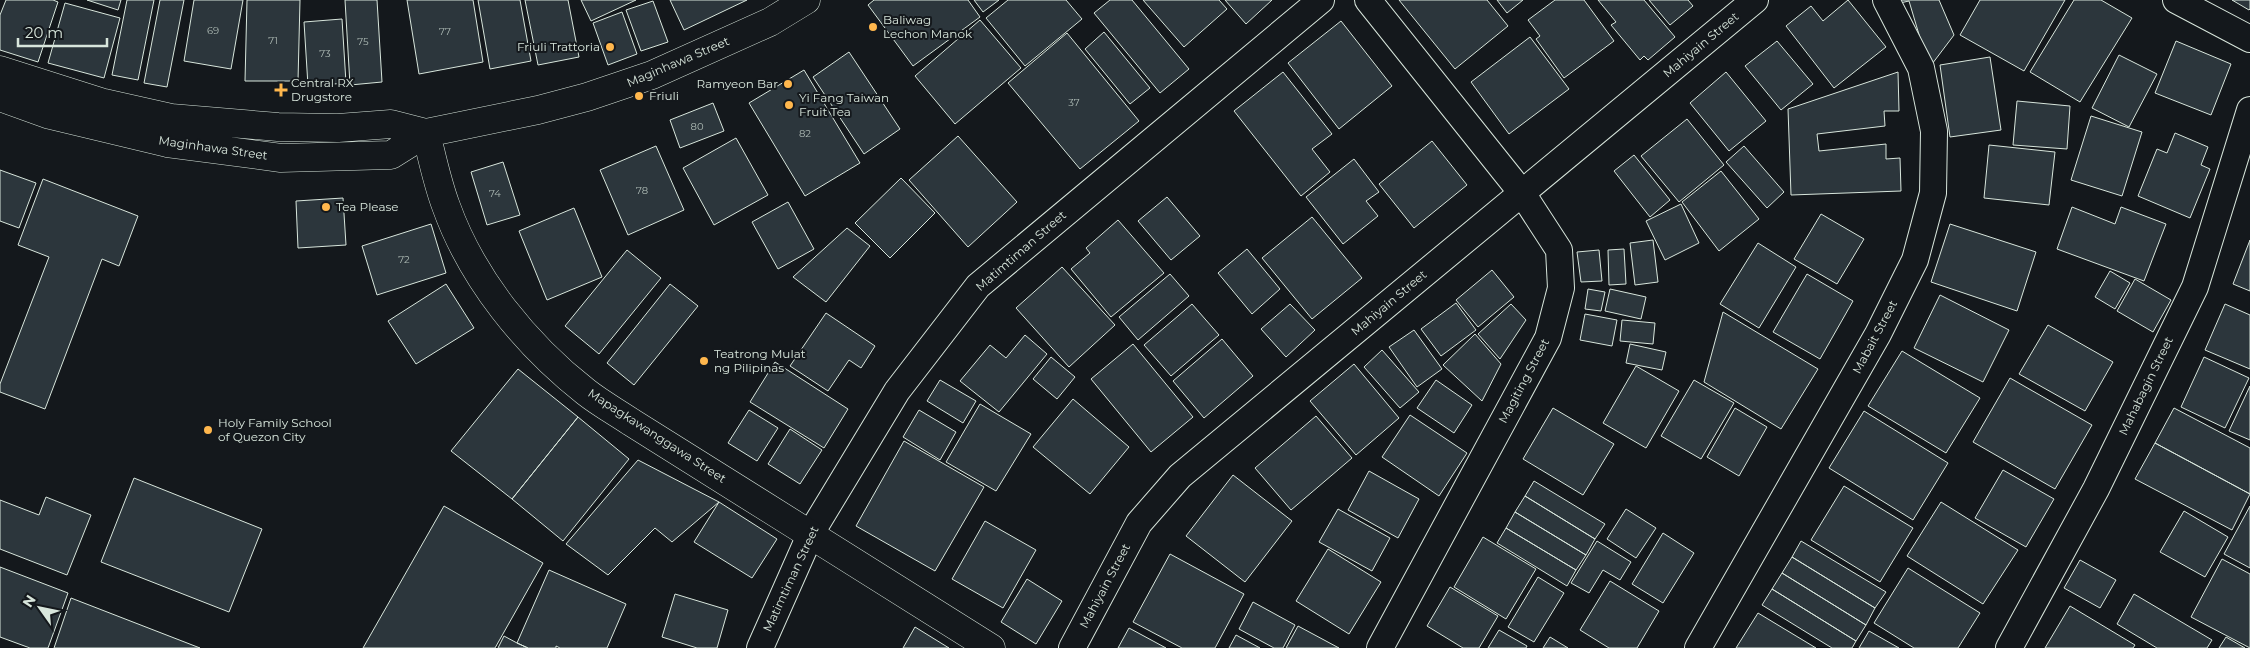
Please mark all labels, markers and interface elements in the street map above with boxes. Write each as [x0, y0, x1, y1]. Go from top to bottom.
street label: Mahiyain Street [1660, 9, 1742, 81]
place label: Baliwag Lechon Manok [883, 12, 973, 41]
scale bar [18, 15, 106, 47]
marker: Baliwag Lechon Manok [867, 21, 879, 33]
text: 20 m [25, 23, 63, 42]
house number: 69 [207, 24, 219, 37]
house number: 77 [439, 25, 451, 38]
street label: Maginhawa Street [624, 33, 731, 90]
house number: 71 [268, 34, 278, 47]
house number: 75 [357, 35, 369, 48]
place label: Friuli Trattoria [517, 39, 600, 54]
marker: Friuli Trattoria [604, 41, 616, 53]
house number: 73 [319, 47, 331, 60]
place label: Central RX Drugstore [291, 75, 354, 104]
place label: Ramyeon Bar [697, 76, 778, 91]
marker: Ramyeon Bar [782, 78, 794, 90]
marker: Central RX Drugstore [275, 84, 287, 96]
place label: Friuli [649, 88, 679, 103]
marker: Friuli [633, 90, 645, 102]
place label: Yi Fang Taiwan Fruit Tea [799, 90, 889, 119]
house number: 37 [1068, 96, 1080, 109]
marker: Yi Fang Taiwan Fruit Tea [783, 99, 795, 111]
house number: 80 [691, 120, 704, 133]
house number: 82 [799, 127, 811, 140]
street label: Maginhawa Street [158, 132, 269, 163]
house number: 78 [636, 184, 648, 197]
house number: 74 [489, 187, 501, 200]
place label: Tea Please [336, 199, 399, 214]
marker: Tea Please [320, 201, 332, 213]
street label: Matimtiman Street [972, 207, 1069, 294]
house number: 72 [398, 253, 410, 266]
street label: Mahiyain Street [1348, 267, 1430, 339]
street label: Mabait Street [1849, 297, 1900, 376]
street label: Mahabagin Street [2115, 334, 2176, 438]
street label: Magiting Street [1495, 336, 1552, 426]
place label: Teatrong Mulat ng Pilipinas [714, 346, 806, 375]
marker: Teatrong Mulat ng Pilipinas [698, 355, 710, 367]
street label: Mapagkawanggawa Street [585, 385, 729, 486]
place label: Holy Family School of Quezon City [218, 415, 332, 444]
marker: Holy Family School of Quezon City [202, 424, 214, 436]
street label: Matimtiman Street [759, 523, 822, 634]
street label: Mahiyain Street [1076, 541, 1133, 631]
north arrow [15, 583, 65, 633]
text: N [18, 591, 40, 611]

